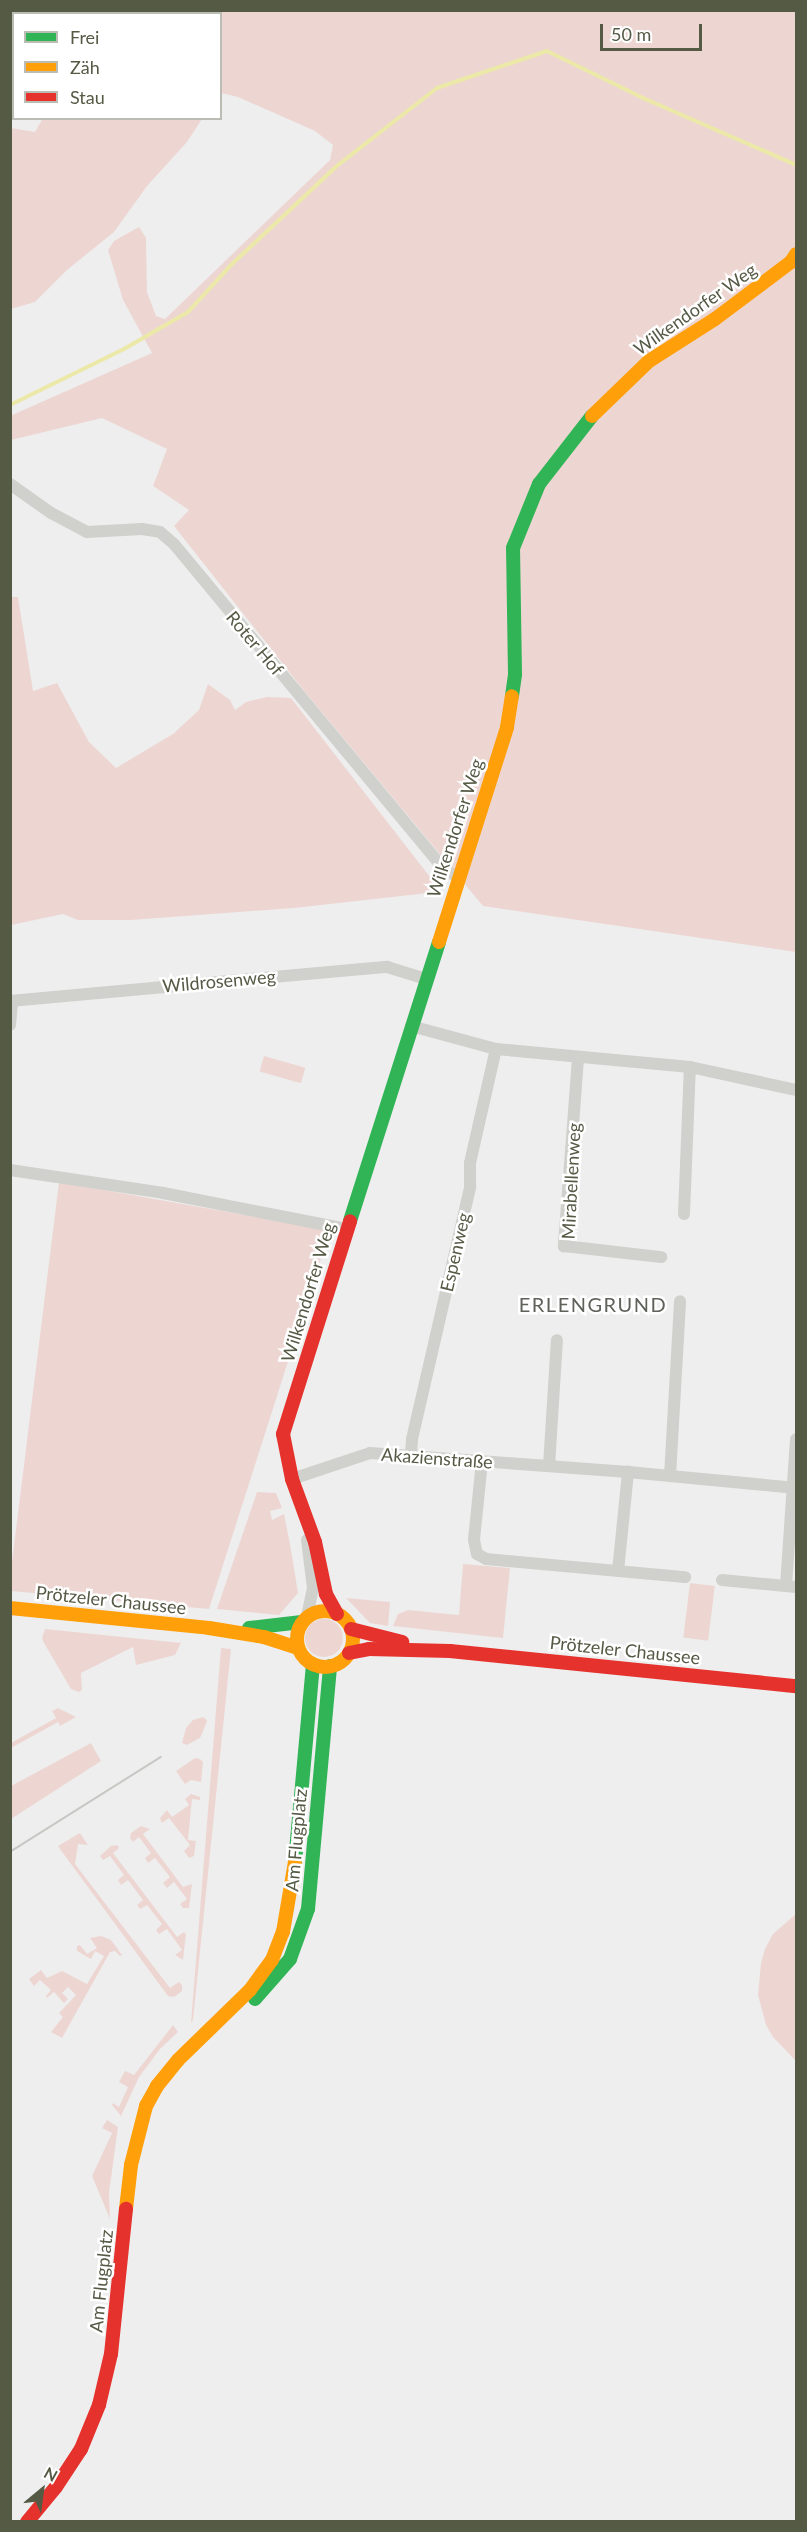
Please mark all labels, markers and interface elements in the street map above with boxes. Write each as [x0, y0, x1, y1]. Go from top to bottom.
legend [12, 12, 222, 120]
scale bar [603, 12, 705, 50]
text: 50 m [611, 23, 651, 45]
text: Frei [70, 26, 99, 48]
text: Zäh [70, 56, 100, 78]
text: Stau [70, 86, 105, 108]
street label: Wilkendorfer Weg [629, 258, 761, 360]
street label: Roter Hof [222, 606, 288, 680]
street label: Wilkendorfer Weg [422, 756, 488, 900]
street label: Wildrosenweg [161, 965, 277, 997]
street label: Mirabellenweg [557, 1122, 585, 1240]
street label: Espenweg [435, 1210, 475, 1294]
street label: Wilkendorfer Weg [276, 1219, 340, 1365]
district label: ERLENGRUND [519, 1292, 667, 1316]
street label: Akazienstraße [380, 1443, 494, 1473]
street label: Prötzeler Chaussee [35, 1581, 187, 1619]
street label: Prötzeler Chaussee [549, 1631, 701, 1669]
street label: Am Flugplatz [281, 1788, 311, 1892]
street label: Am Flugplatz [85, 2229, 117, 2333]
north arrow [12, 2460, 72, 2520]
text: N [41, 2463, 61, 2485]

